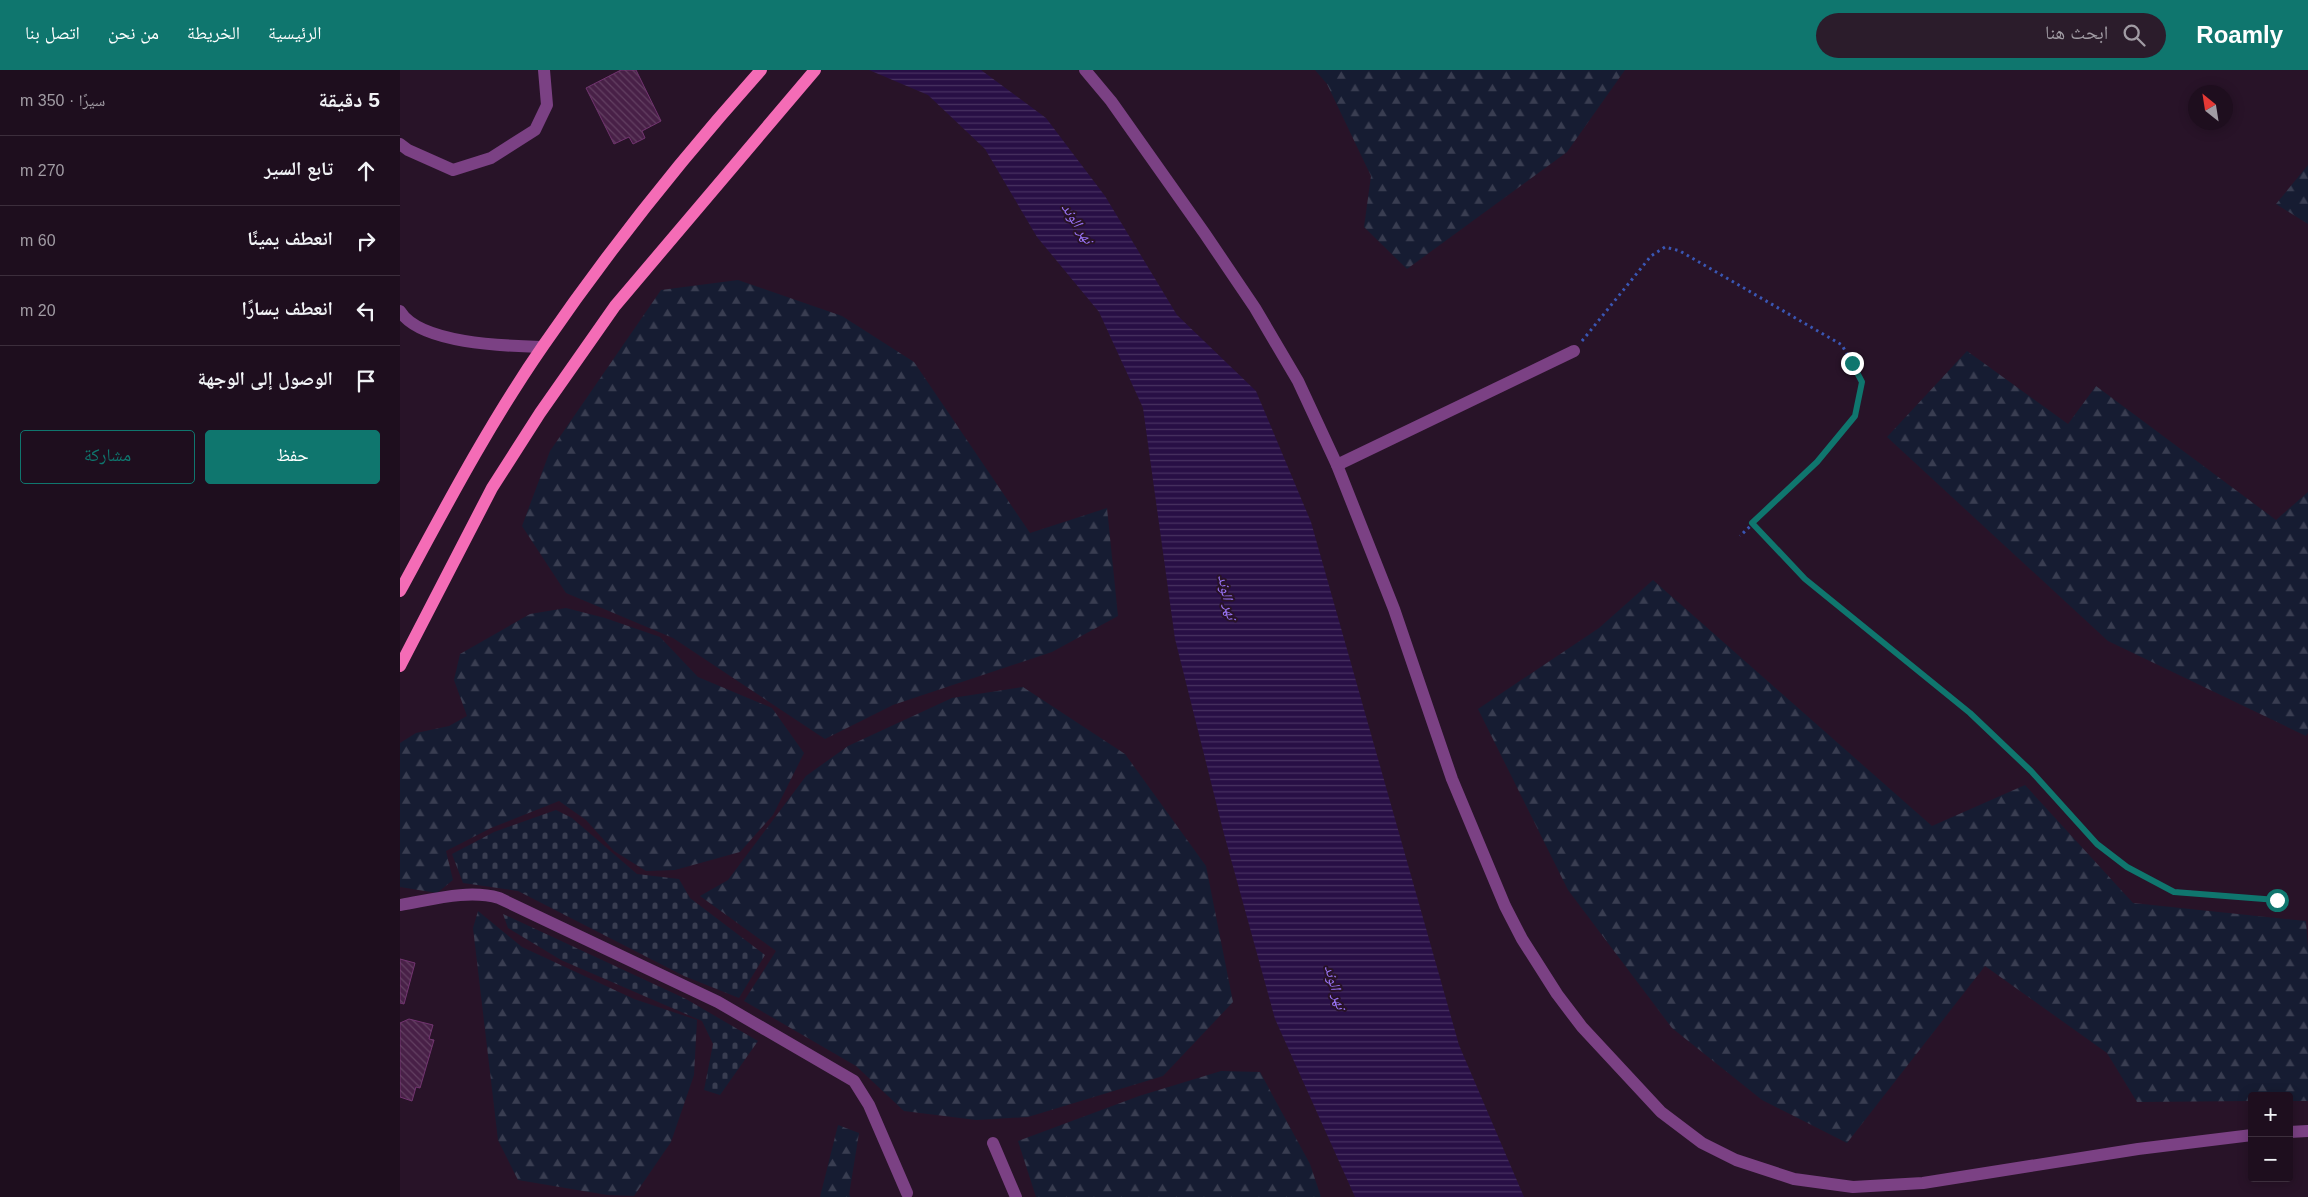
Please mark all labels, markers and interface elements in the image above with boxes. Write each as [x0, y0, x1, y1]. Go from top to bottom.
search box [1816, 13, 2166, 58]
icon: search [2120, 21, 2148, 49]
text: Roamly [2196, 21, 2283, 48]
text: ابحث هنا [2045, 22, 2108, 43]
text: اتصل بنا [25, 23, 80, 43]
text: من نحن [108, 23, 159, 43]
text: الخريطة [187, 23, 240, 43]
text: الرئيسية [268, 23, 321, 43]
north arrow [2188, 85, 2233, 130]
text: 5 دقيقة [318, 88, 380, 111]
text: سيرًا · 350 m [20, 92, 105, 109]
icon: ahead [352, 157, 380, 185]
text: تابع السير [264, 158, 333, 179]
text: 270 m [20, 162, 64, 179]
water label: نهر الوند [1058, 199, 1099, 249]
icon: right [352, 227, 380, 255]
text: انعطف يمينًا [247, 228, 333, 249]
text: 60 m [20, 232, 56, 249]
icon: left [352, 297, 380, 325]
text: انعطف يسارًا [242, 298, 333, 319]
text: 20 m [20, 302, 56, 319]
route end [1841, 352, 1864, 375]
icon: arrive [352, 367, 380, 395]
text: الوصول إلى الوجهة [197, 368, 333, 389]
button: مشاركة [20, 430, 195, 484]
button: حفظ [205, 430, 380, 484]
water label: نهر الوند [1214, 573, 1242, 624]
route start [2266, 889, 2289, 912]
water label: نهر الوند [1321, 963, 1351, 1014]
map controls [2248, 1092, 2293, 1182]
button: + [2248, 1092, 2293, 1137]
button: − [2248, 1137, 2293, 1182]

